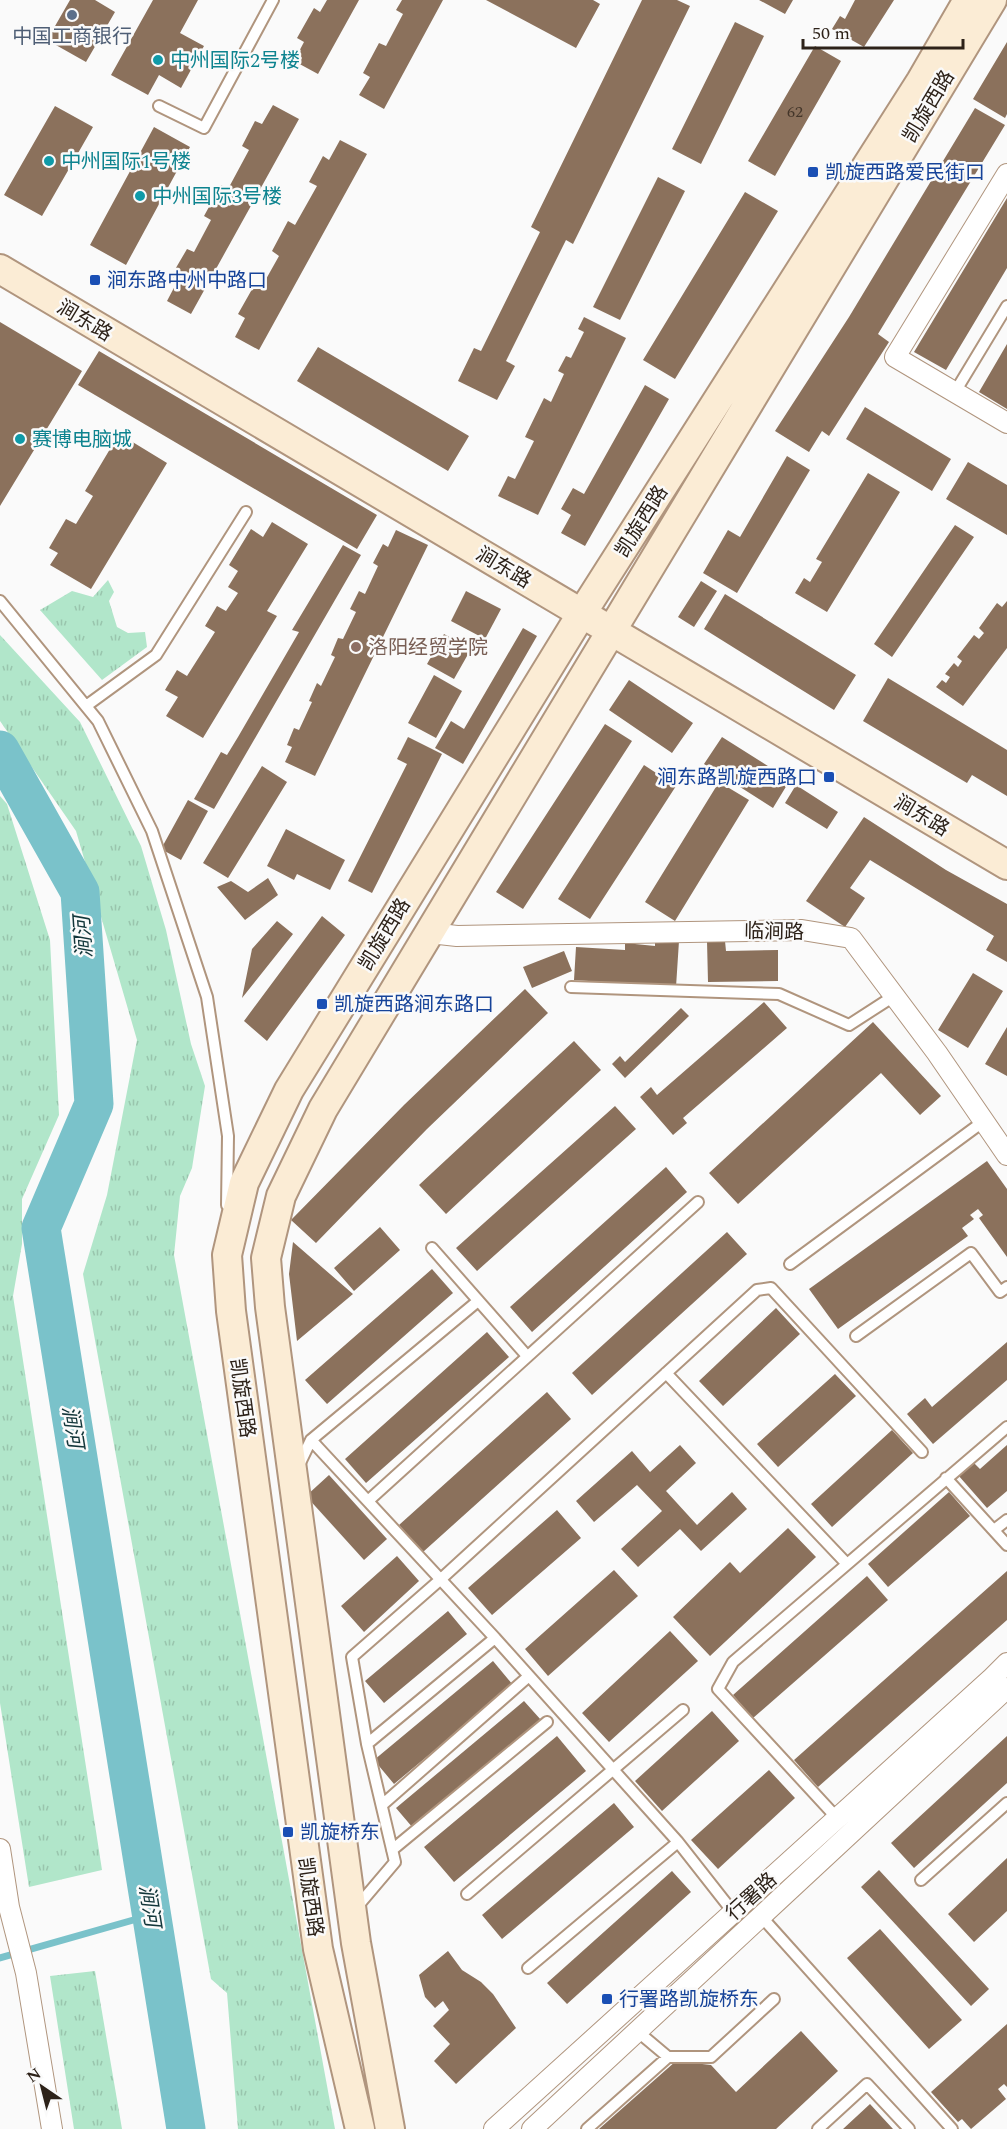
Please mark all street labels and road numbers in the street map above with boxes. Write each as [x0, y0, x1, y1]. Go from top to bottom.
street label: 凯旋西路 [895, 65, 962, 149]
street label: 涧东路 [51, 293, 118, 349]
street label: 凯旋西路 [608, 480, 676, 563]
street label: 涧东路 [470, 540, 537, 596]
street label: 涧东路 [888, 788, 955, 844]
street label: 凯旋西路 [351, 893, 418, 977]
street label: 临涧路 [744, 916, 804, 948]
street label: 凯旋西路 [222, 1356, 262, 1440]
street label: 凯旋西路 [290, 1855, 330, 1939]
street label: 行署路 [719, 1866, 784, 1928]

